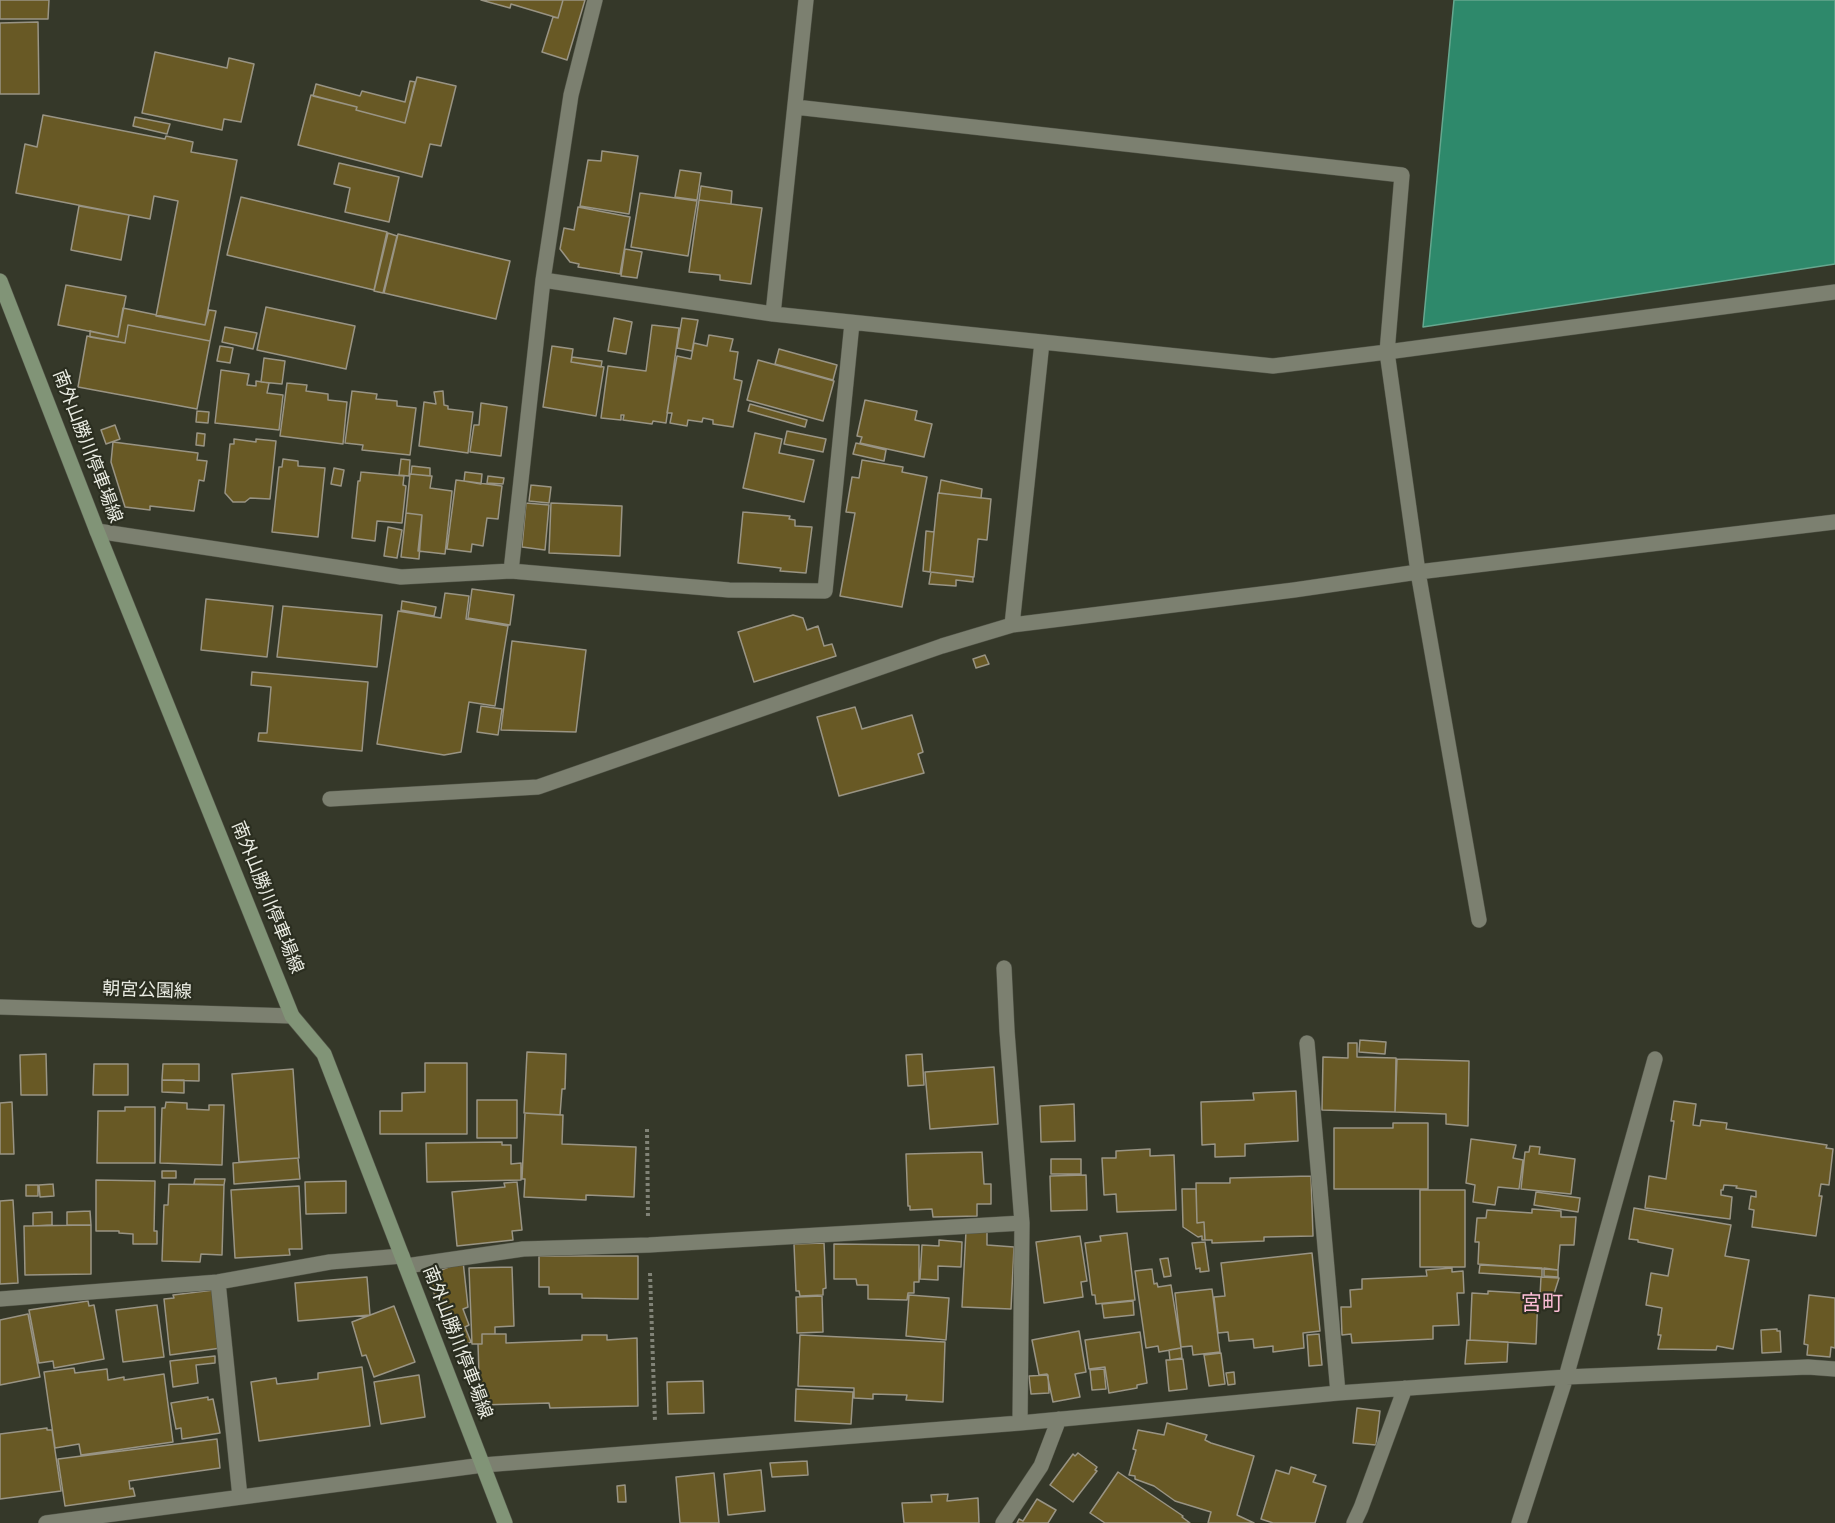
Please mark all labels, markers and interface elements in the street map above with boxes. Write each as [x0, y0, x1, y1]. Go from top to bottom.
street label: 南外山勝川停車場線 [47, 368, 125, 526]
street label: 南外山勝川停車場線 [226, 819, 306, 977]
street label: 朝宮公園線 [102, 980, 192, 1004]
street label: 南外山勝川停車場線 [417, 1264, 495, 1422]
district label: 宮町 [1521, 1292, 1563, 1318]

